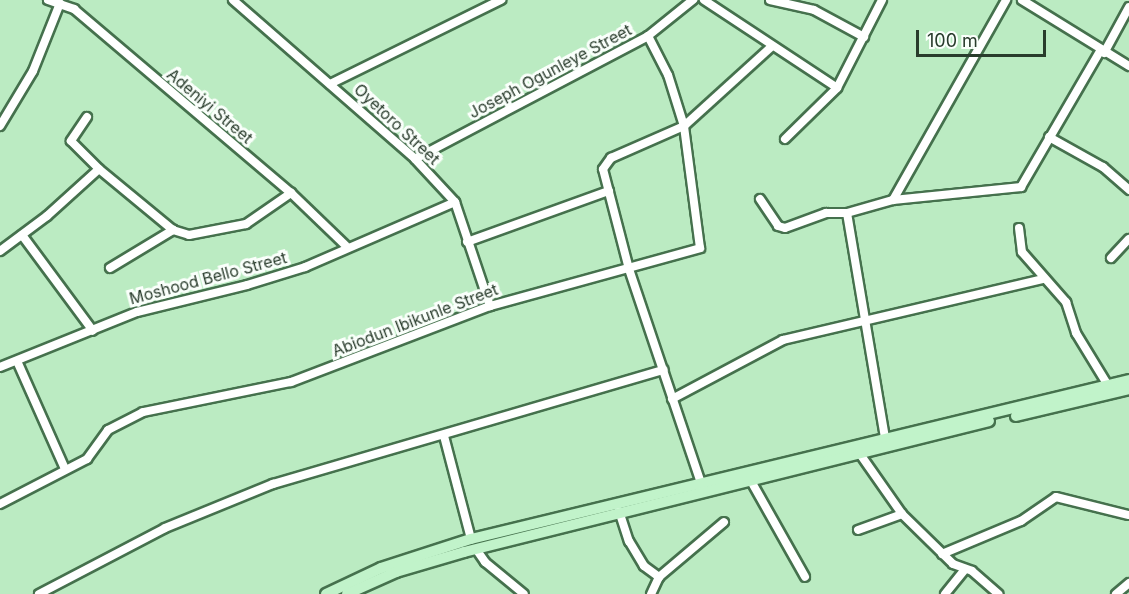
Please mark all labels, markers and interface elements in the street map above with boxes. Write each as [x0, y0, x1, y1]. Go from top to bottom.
scale bar [919, 18, 1050, 56]
street label: Joseph Ogunleye Street [465, 20, 635, 122]
text: 100 m [927, 30, 978, 51]
street label: Adeniyi Street [163, 65, 257, 147]
street label: Oyetoro Street [350, 79, 444, 169]
street label: Moshood Bello Street [127, 248, 289, 308]
street label: Abiodun Ibikunle Street [329, 279, 501, 361]

